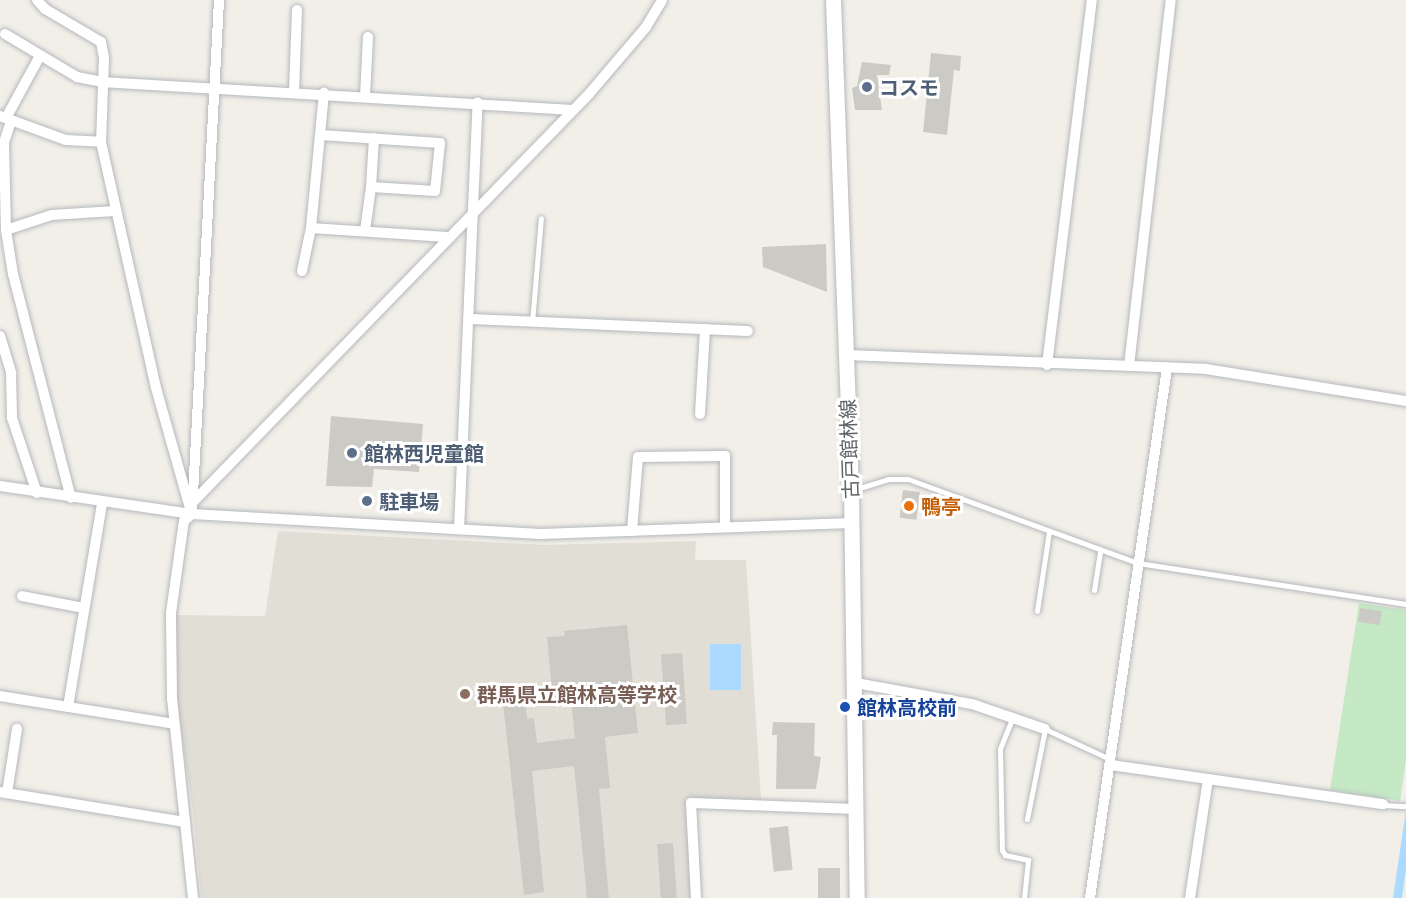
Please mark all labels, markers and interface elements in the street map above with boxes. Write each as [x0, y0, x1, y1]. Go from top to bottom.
place label: コスモ [879, 75, 939, 99]
marker: コスモ [860, 80, 874, 94]
street label: 古戸館林線 [835, 399, 863, 499]
place label: 館林西児童館 [364, 441, 484, 465]
marker: 館林西児童館 [345, 446, 359, 460]
place label: 駐車場 [379, 489, 439, 513]
marker: 駐車場 [360, 494, 374, 508]
place label: 鴨亭 [921, 494, 961, 518]
marker: 鴨亭 [902, 499, 916, 513]
place label: 群馬県立館林高等学校 [477, 682, 677, 706]
marker: 群馬県立館林高等学校 [458, 687, 472, 701]
place label: 館林高校前 [857, 695, 957, 719]
marker: 館林高校前 [838, 700, 852, 714]

